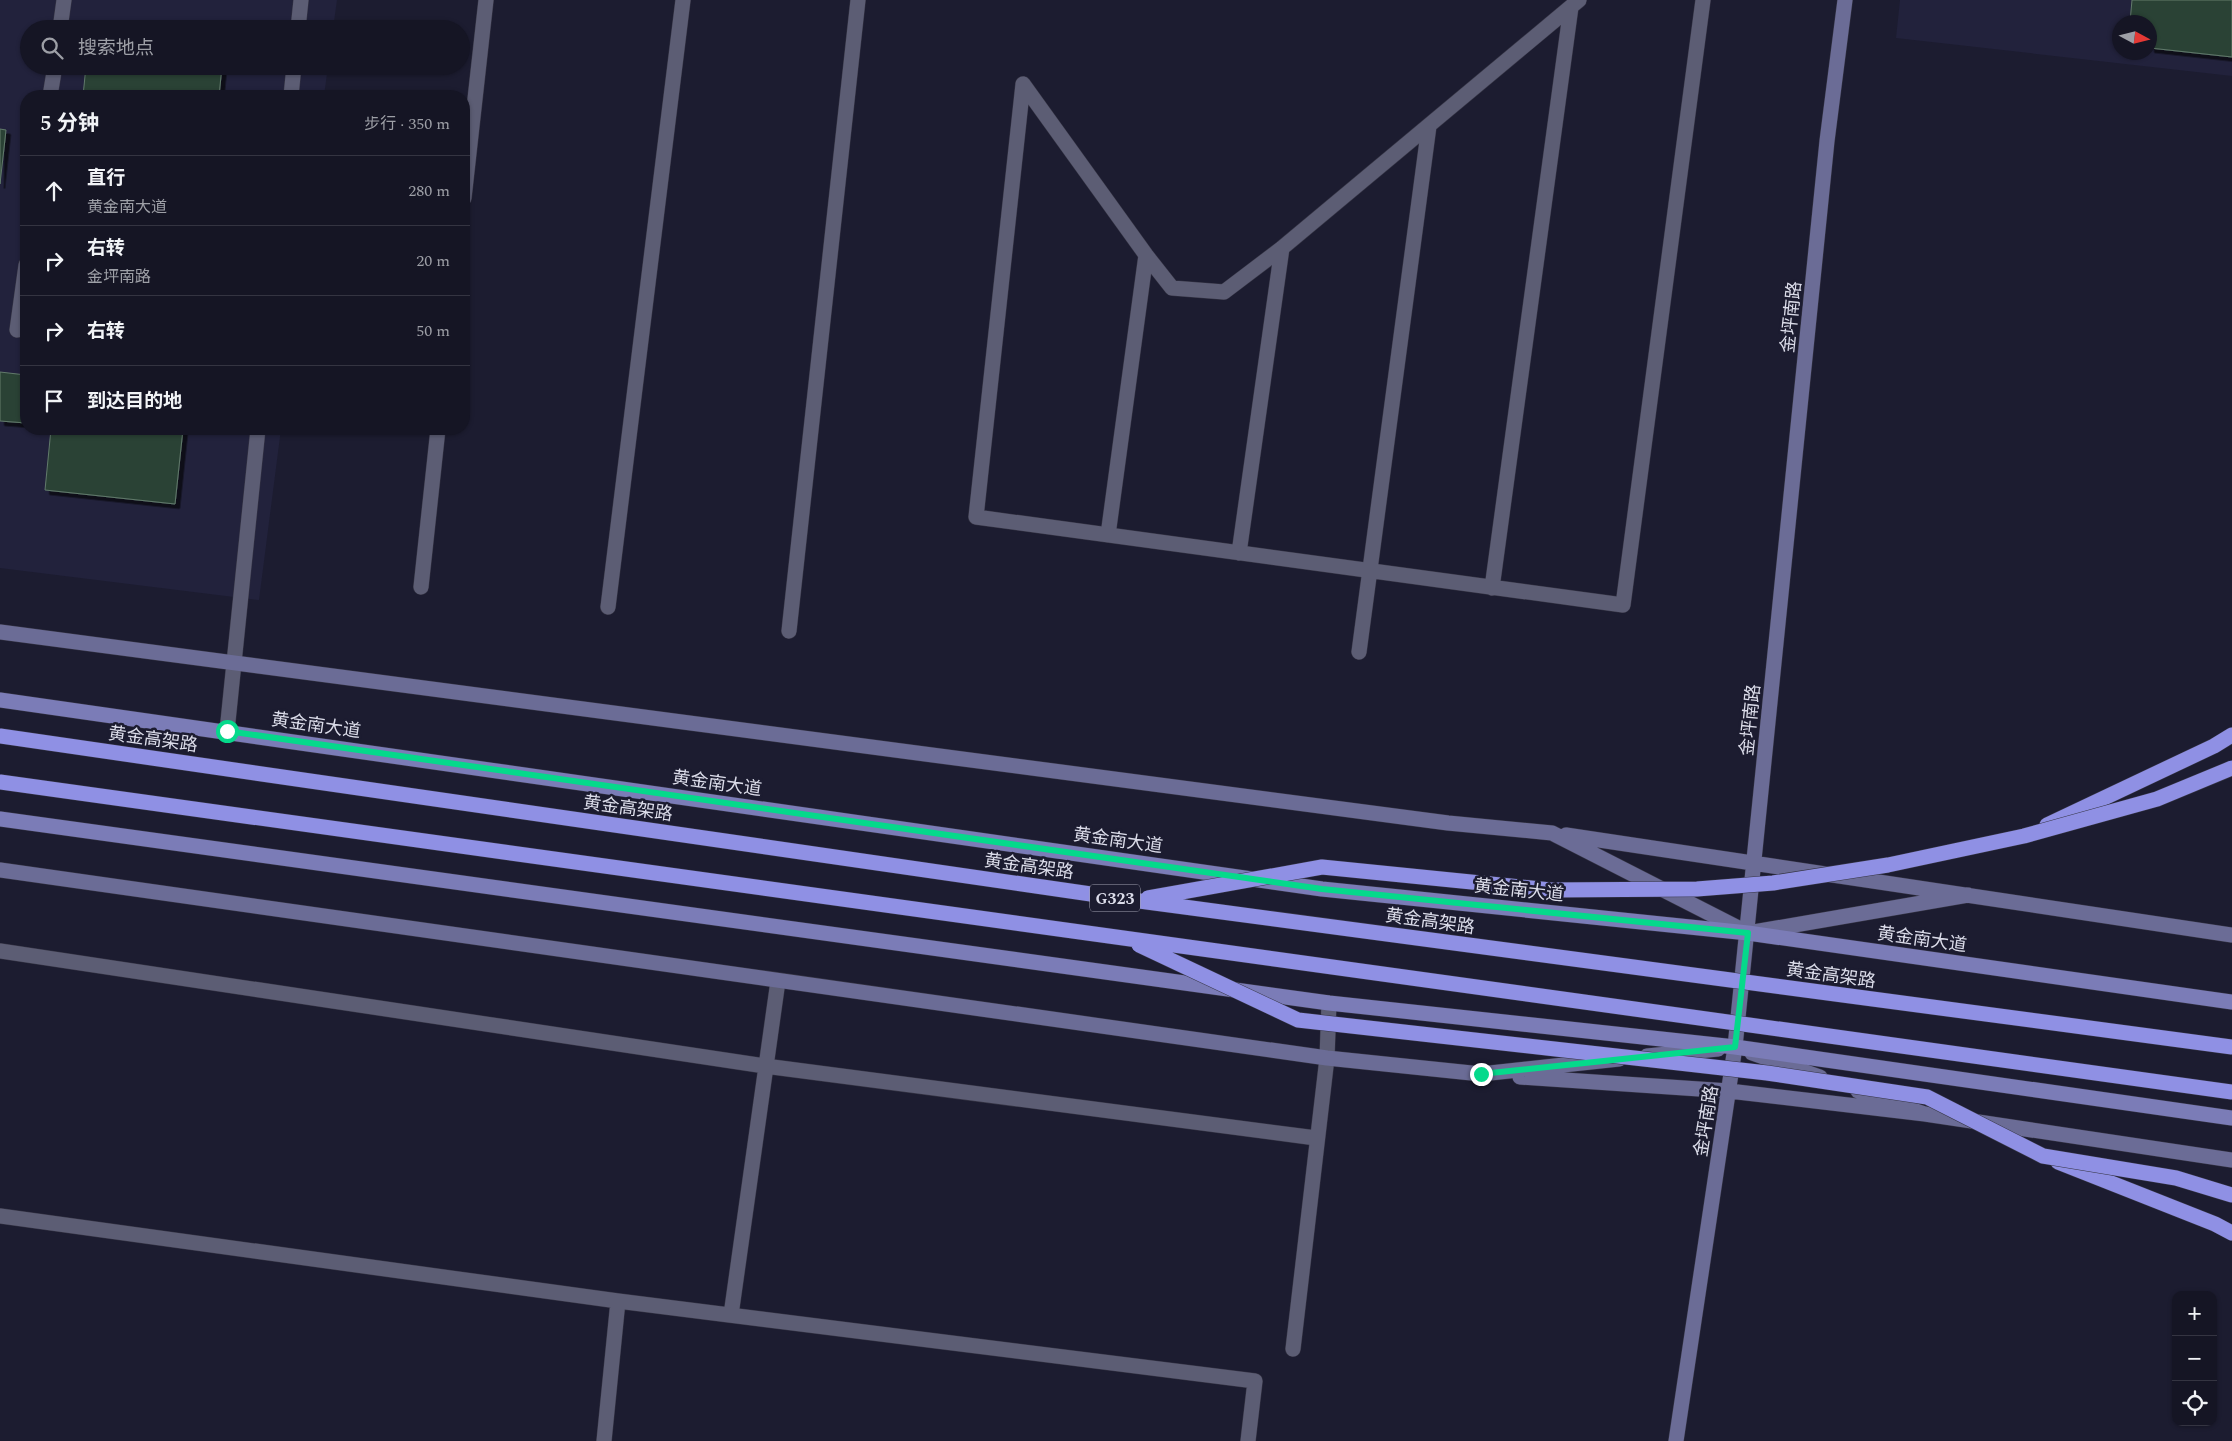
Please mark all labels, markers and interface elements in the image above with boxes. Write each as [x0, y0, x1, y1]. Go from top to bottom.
north arrow [2112, 15, 2157, 60]
search box [20, 20, 470, 75]
icon: search [38, 34, 66, 62]
text: 搜索地点 [78, 34, 154, 63]
text: 5 分钟 [40, 108, 99, 140]
text: 步行 · 350 m [364, 112, 450, 136]
text: 直行 [87, 164, 125, 193]
icon: ahead [40, 177, 68, 205]
text: 280 m [408, 179, 450, 203]
text: 黄金南大道 [87, 195, 167, 219]
text: 右转 [87, 234, 125, 263]
icon: right [40, 247, 68, 275]
text: 20 m [416, 249, 450, 273]
text: 金坪南路 [87, 265, 151, 289]
street label: 金坪南路 [1774, 280, 1809, 354]
icon: right [40, 317, 68, 345]
text: 右转 [87, 317, 125, 346]
text: 50 m [416, 319, 450, 343]
icon: arrive [40, 387, 68, 415]
text: 到达目的地 [87, 387, 182, 416]
street label: 金坪南路 [1733, 683, 1768, 757]
street label: 黄金南大道 [269, 706, 362, 745]
street label: 黄金高架路 [106, 720, 199, 759]
route start [216, 720, 239, 743]
street label: 黄金南大道 [670, 764, 763, 803]
street label: 黄金高架路 [581, 789, 674, 828]
street label: 黄金南大道 [1071, 821, 1164, 860]
street label: 黄金高架路 [982, 847, 1075, 886]
street label: 黄金南大道 [1473, 872, 1565, 909]
road number: G323 [1090, 884, 1140, 911]
street label: 黄金高架路 [1383, 902, 1476, 941]
street label: 黄金南大道 [1875, 920, 1968, 959]
street label: 黄金高架路 [1784, 956, 1877, 995]
route end [1470, 1063, 1493, 1086]
street label: 金坪南路 [1688, 1083, 1725, 1159]
map controls [2172, 1291, 2217, 1426]
button: + [2172, 1291, 2217, 1336]
button: − [2172, 1336, 2217, 1381]
button: locate [2172, 1381, 2217, 1426]

